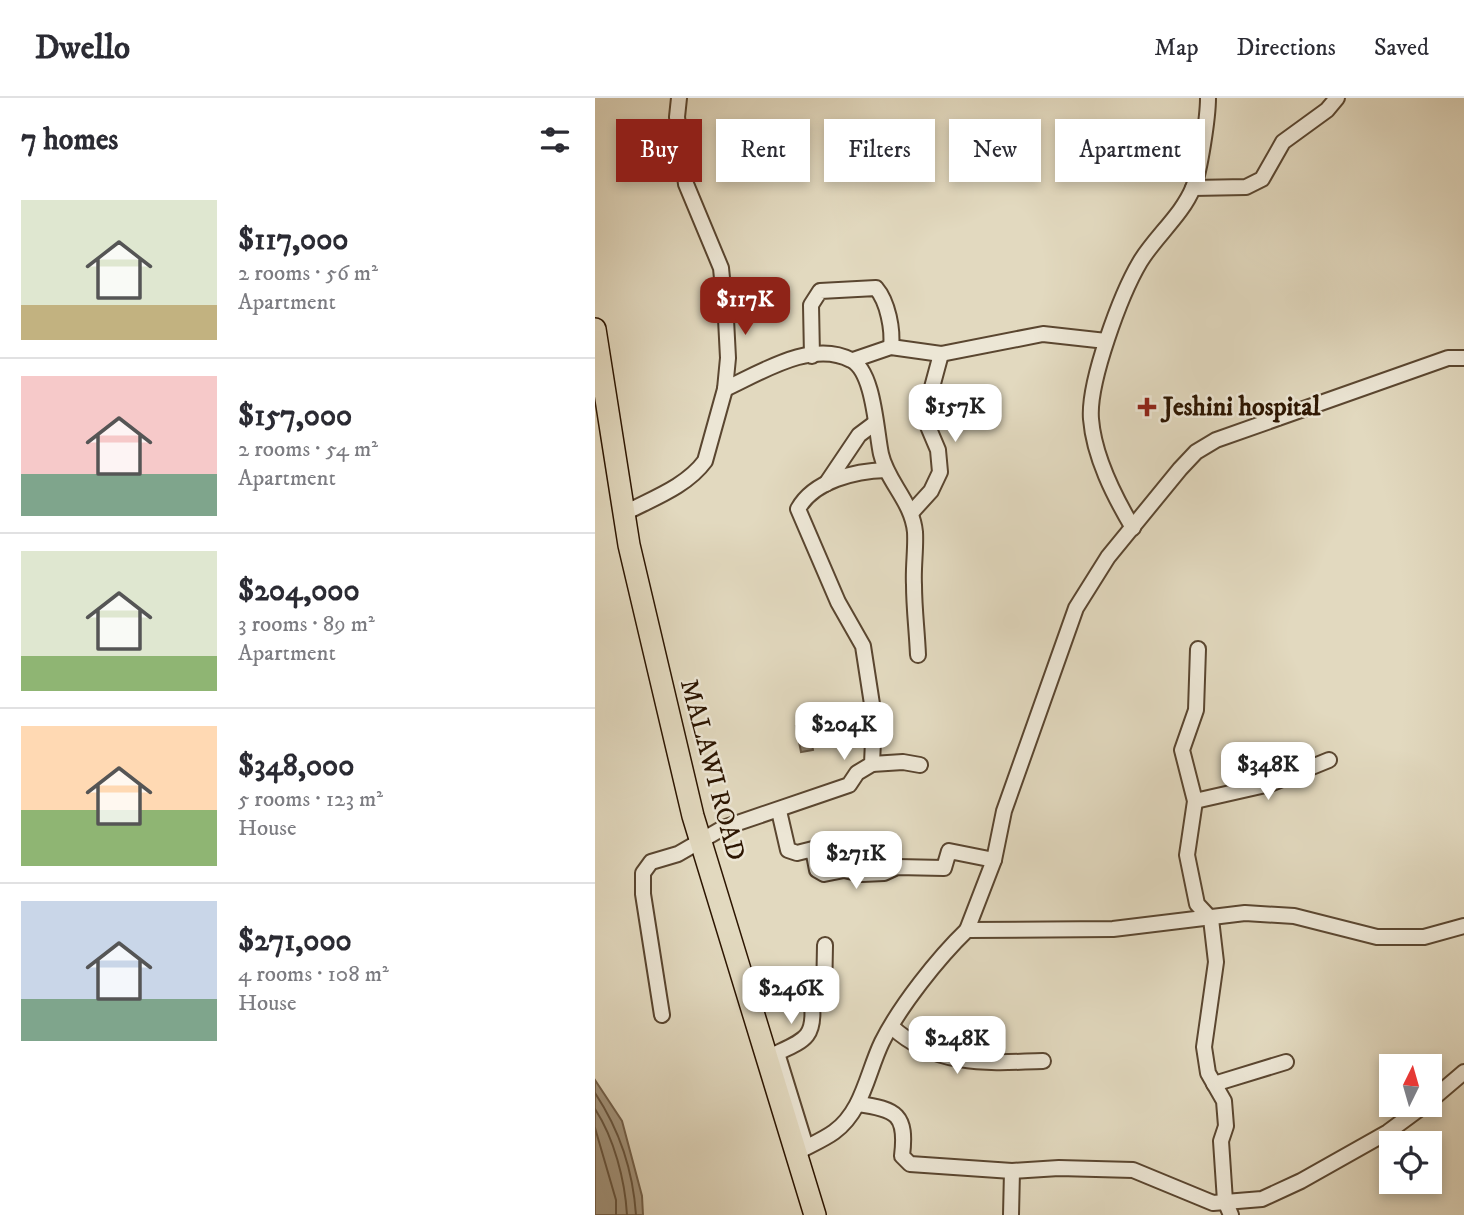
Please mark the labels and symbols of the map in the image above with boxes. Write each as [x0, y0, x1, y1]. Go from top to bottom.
pin: $117K [696, 278, 794, 337]
pin: $157K [906, 384, 1004, 444]
place label: Jeshini hospital [1160, 391, 1321, 424]
marker: Jeshini hospital [1137, 397, 1157, 417]
street label: MALAWI ROAD [672, 676, 752, 864]
pin: $204K [795, 702, 893, 762]
pin: $348K [1219, 742, 1317, 802]
pin: $271K [807, 832, 905, 891]
pin: $246K [742, 967, 840, 1026]
pin: $248K [908, 1016, 1006, 1076]
north arrow [1379, 1054, 1442, 1116]

